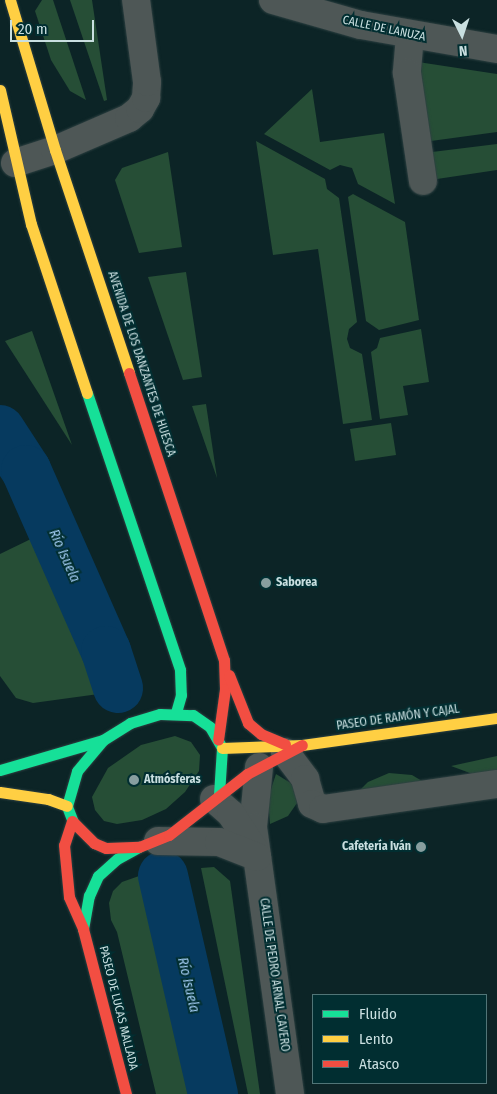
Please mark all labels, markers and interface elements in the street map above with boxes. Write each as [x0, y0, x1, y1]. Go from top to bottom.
scale bar [12, 10, 96, 42]
north arrow [437, 10, 487, 60]
street label: CALLE DE LANUZA [341, 13, 427, 45]
text: 20 m [18, 20, 48, 38]
text: N [458, 42, 468, 59]
street label: AVENIDA DE LOS DANZANTES DE HUESCA [104, 270, 178, 458]
water label: Río Isuela [45, 527, 83, 585]
place label: Saborea [276, 576, 317, 590]
marker: Saborea [260, 577, 272, 589]
street label: PASEO DE RAMÓN Y CAJAL [336, 702, 460, 734]
place label: Atmósferas [144, 773, 201, 787]
marker: Atmósferas [128, 774, 140, 786]
place label: Cafetería Iván [342, 840, 411, 854]
marker: Cafetería Iván [415, 841, 427, 853]
street label: CALLE DE PEDRO ARNAL CAVERO [256, 897, 292, 1053]
street label: PASEO DE LUCAS MALLADA [96, 944, 140, 1072]
water label: Río Isuela [174, 956, 202, 1014]
legend [312, 994, 487, 1084]
text: Fluido [359, 1005, 397, 1023]
text: Lento [359, 1030, 393, 1048]
text: Atasco [359, 1055, 399, 1073]

